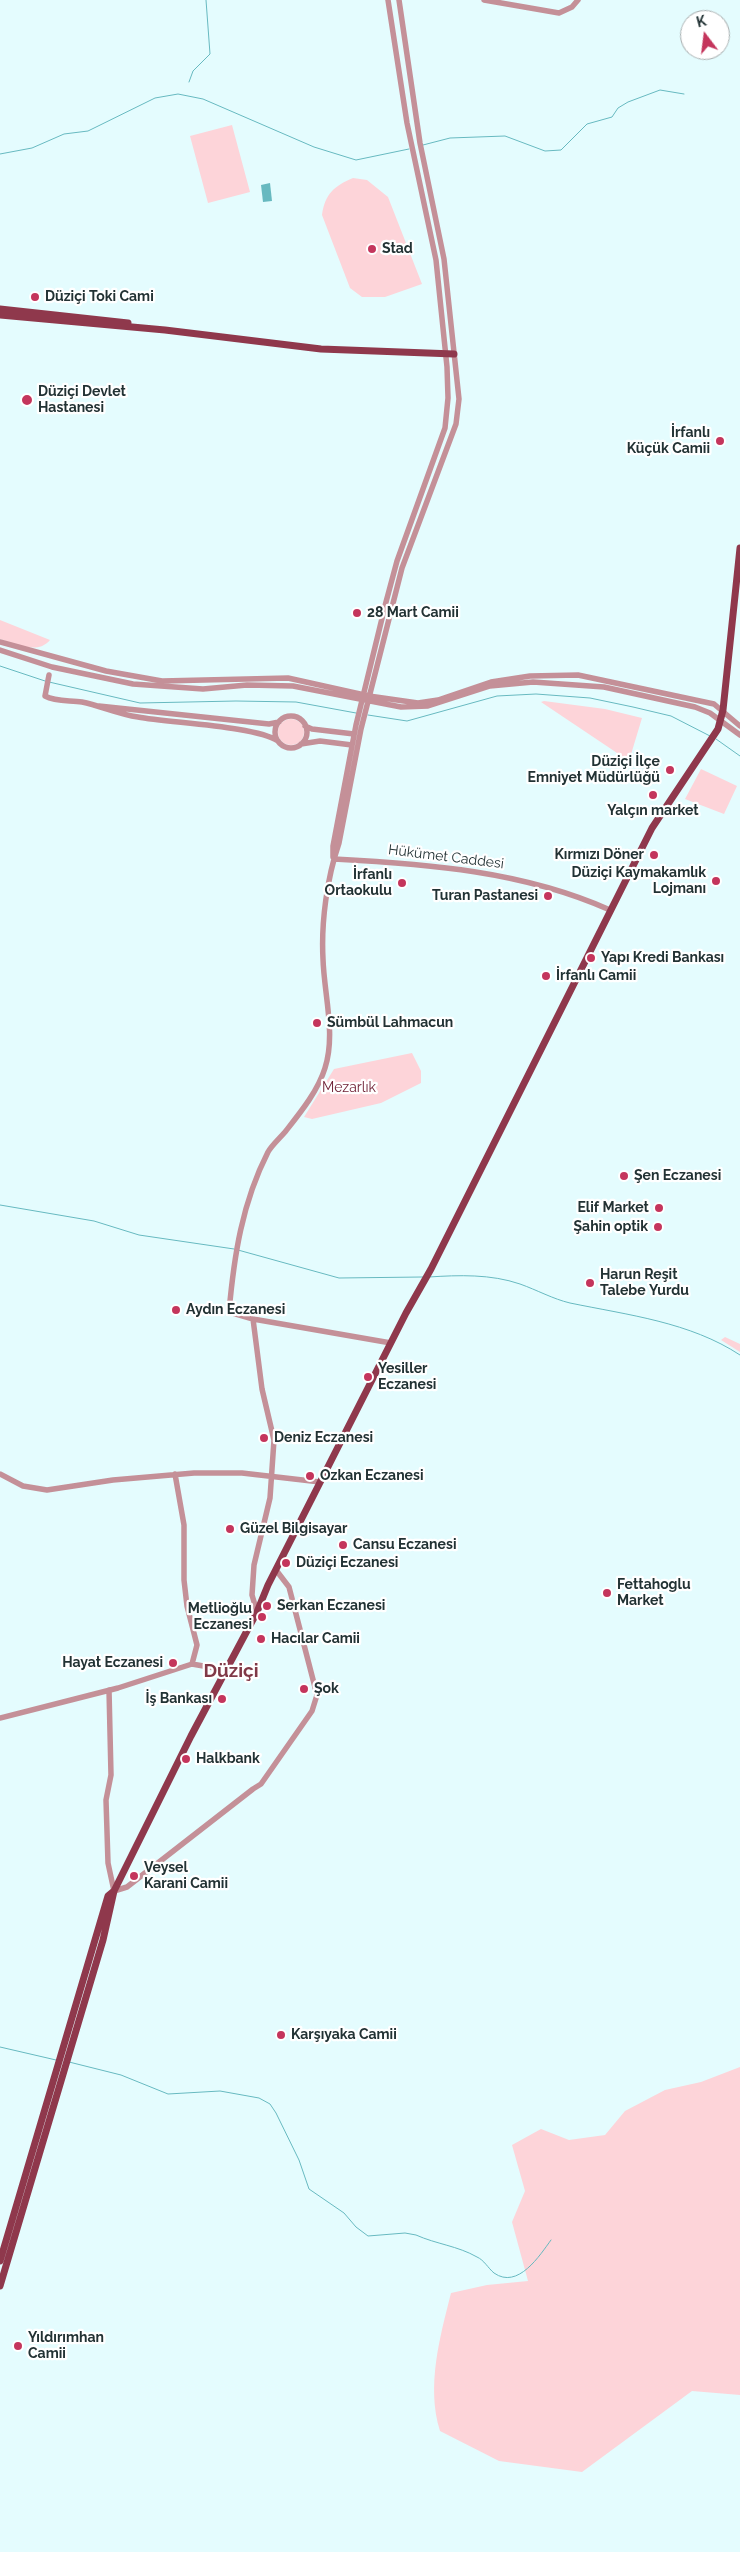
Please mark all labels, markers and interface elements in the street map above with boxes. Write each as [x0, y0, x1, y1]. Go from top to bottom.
north arrow [680, 10, 730, 60]
text: K [695, 13, 708, 30]
place label: Stad [382, 241, 413, 257]
marker: Stad [366, 243, 378, 255]
place label: Düziçi Toki Cami [45, 289, 154, 305]
marker: Düziçi Toki Cami [29, 291, 41, 303]
place label: Düziçi Devlet Hastanesi [38, 384, 126, 417]
marker: Düziçi Devlet Hastanesi [20, 393, 34, 407]
place label: İrfanlı Küçük Camii [627, 425, 710, 458]
marker: İrfanlı Küçük Camii [714, 435, 726, 447]
place label: 28 Mart Camii [367, 605, 459, 621]
marker: 28 Mart Camii [351, 607, 363, 619]
place label: Düziçi İlçe Emniyet Müdürlüğü [528, 754, 660, 786]
marker: Düziçi İlçe Emniyet Müdürlüğü [664, 764, 676, 776]
marker: Yalçın market [647, 789, 659, 801]
place label: Yalçın market [607, 803, 699, 819]
street label: Hükümet Caddesi [387, 842, 505, 872]
place label: Kırmızı Döner [554, 847, 644, 863]
marker: Kırmızı Döner [648, 849, 660, 861]
place label: Düziçi Kaymakamlık Lojmanı [572, 865, 706, 898]
place label: İrfanlı Ortaokulu [325, 867, 392, 900]
marker: Düziçi Kaymakamlık Lojmanı [710, 875, 722, 887]
marker: İrfanlı Ortaokulu [396, 877, 408, 889]
place label: Turan Pastanesi [432, 888, 538, 904]
marker: Turan Pastanesi [542, 890, 554, 902]
place label: Yapı Kredi Bankası [601, 950, 724, 966]
marker: Yapı Kredi Bankası [585, 952, 597, 964]
place label: İrfanlı Camii [556, 968, 636, 984]
marker: İrfanlı Camii [540, 970, 552, 982]
place label: Sümbül Lahmacun [327, 1015, 453, 1031]
marker: Sümbül Lahmacun [311, 1017, 323, 1029]
park label: Mezarlık [322, 1080, 376, 1096]
place label: Şen Eczanesi [634, 1168, 721, 1184]
marker: Şen Eczanesi [618, 1170, 630, 1182]
place label: Elif Market [577, 1200, 649, 1216]
marker: Elif Market [653, 1202, 665, 1214]
place label: Şahin optik [574, 1219, 648, 1235]
marker: Şahin optik [652, 1221, 664, 1233]
place label: Harun Reşit Talebe Yurdu [600, 1267, 689, 1300]
marker: Harun Reşit Talebe Yurdu [584, 1277, 596, 1289]
place label: Aydın Eczanesi [186, 1302, 285, 1318]
marker: Aydın Eczanesi [170, 1304, 182, 1316]
place label: Yesiller Eczanesi [378, 1361, 436, 1394]
marker: Yesiller Eczanesi [362, 1371, 374, 1383]
place label: Deniz Eczanesi [274, 1430, 373, 1446]
marker: Deniz Eczanesi [258, 1432, 270, 1444]
place label: Ozkan Eczanesi [320, 1468, 423, 1484]
marker: Ozkan Eczanesi [304, 1470, 316, 1482]
place label: Güzel Bilgisayar [240, 1521, 347, 1537]
marker: Güzel Bilgisayar [224, 1523, 236, 1535]
place label: Cansu Eczanesi [353, 1537, 456, 1553]
marker: Cansu Eczanesi [337, 1539, 349, 1551]
place label: Düziçi Eczanesi [296, 1555, 398, 1571]
marker: Düziçi Eczanesi [280, 1557, 292, 1569]
place label: Fettahoglu Market [617, 1577, 691, 1610]
marker: Fettahoglu Market [601, 1587, 613, 1599]
place label: Serkan Eczanesi [277, 1598, 385, 1614]
marker: Serkan Eczanesi [261, 1600, 273, 1612]
place label: Metlioğlu Eczanesi [188, 1601, 252, 1634]
marker: Metlioğlu Eczanesi [256, 1611, 268, 1623]
place label: Hacılar Camii [271, 1631, 360, 1647]
marker: Hacılar Camii [255, 1633, 267, 1645]
place label: Hayat Eczanesi [62, 1655, 163, 1671]
marker: Hayat Eczanesi [167, 1657, 179, 1669]
district label: Düziçi [203, 1660, 259, 1682]
place label: Şok [314, 1681, 339, 1697]
marker: Şok [298, 1683, 310, 1695]
place label: İş Bankası [146, 1691, 212, 1707]
marker: İş Bankası [216, 1693, 228, 1705]
place label: Halkbank [196, 1751, 260, 1767]
marker: Halkbank [180, 1753, 192, 1765]
place label: Veysel Karani Camii [144, 1860, 228, 1892]
marker: Veysel Karani Camii [128, 1870, 140, 1882]
place label: Karşıyaka Camii [291, 2027, 397, 2043]
marker: Karşıyaka Camii [275, 2029, 287, 2041]
place label: Yıldırımhan Camii [28, 2330, 104, 2362]
marker: Yıldırımhan Camii [12, 2340, 24, 2352]

